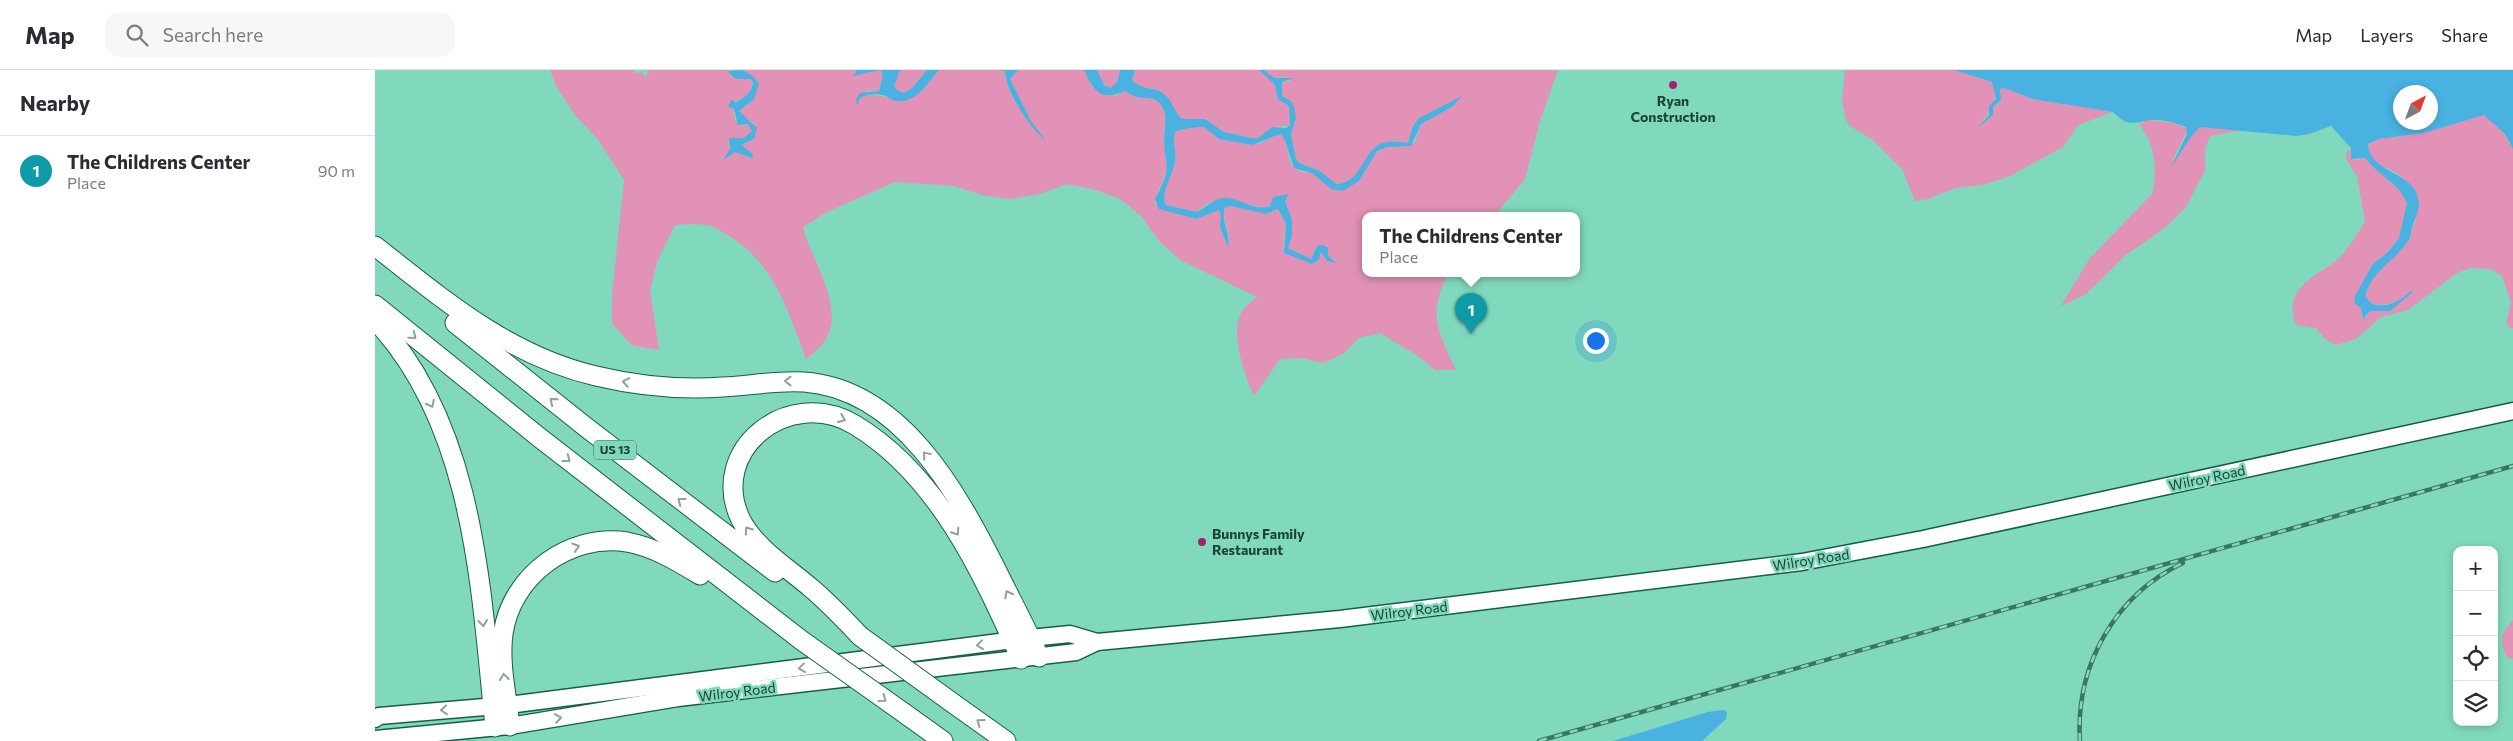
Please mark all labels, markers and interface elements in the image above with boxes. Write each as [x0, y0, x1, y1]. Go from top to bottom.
search box [105, 12, 455, 57]
text: Map [25, 20, 75, 49]
icon: search [123, 21, 151, 49]
text: Search here [163, 23, 263, 46]
text: Map [2295, 24, 2332, 46]
text: Layers [2360, 24, 2413, 46]
text: Share [2441, 24, 2488, 46]
marker: Ryan Construction [1667, 79, 1679, 91]
north arrow [2393, 85, 2438, 130]
text: Nearby [20, 90, 90, 115]
place label: Ryan Construction [1630, 92, 1716, 125]
text: The Childrens Center [67, 150, 250, 173]
text: 1 [32, 161, 40, 180]
text: 90 m [318, 161, 355, 180]
text: Place [67, 173, 106, 192]
popup [1362, 212, 1580, 277]
text: The Childrens Center [1379, 224, 1563, 247]
text: Place [1379, 247, 1418, 266]
pin: 1 [1455, 293, 1487, 334]
your location [1583, 328, 1609, 354]
one-way arrow [407, 330, 416, 339]
one-way arrow [783, 376, 791, 386]
one-way arrow [622, 377, 630, 387]
one-way arrow [425, 399, 435, 408]
one-way arrow [550, 399, 559, 407]
one-way arrow [837, 413, 846, 424]
road number: US 13 [594, 440, 636, 460]
one-way arrow [923, 452, 931, 461]
one-way arrow [561, 454, 570, 462]
street label: Wilroy Road [2167, 461, 2247, 494]
one-way arrow [677, 498, 687, 507]
place label: Bunnys Family Restaurant [1212, 525, 1305, 558]
one-way arrow [950, 526, 959, 535]
one-way arrow [746, 527, 754, 536]
marker: Bunnys Family Restaurant [1196, 536, 1208, 548]
one-way arrow [571, 543, 579, 553]
street label: Wilroy Road [1771, 545, 1851, 574]
map controls [2453, 546, 2498, 726]
button: + [2453, 546, 2498, 591]
one-way arrow [1004, 590, 1014, 599]
button: − [2453, 591, 2498, 636]
street label: Wilroy Road [1369, 597, 1448, 624]
one-way arrow [477, 619, 488, 627]
button: locate [2453, 636, 2498, 681]
one-way arrow [976, 639, 984, 650]
one-way arrow [798, 662, 806, 673]
one-way arrow [499, 673, 510, 681]
street label: Wilroy Road [697, 678, 776, 705]
button: layers [2453, 681, 2498, 726]
one-way arrow [877, 693, 887, 702]
one-way arrow [440, 705, 448, 716]
one-way arrow [554, 713, 562, 723]
one-way arrow [977, 720, 986, 728]

